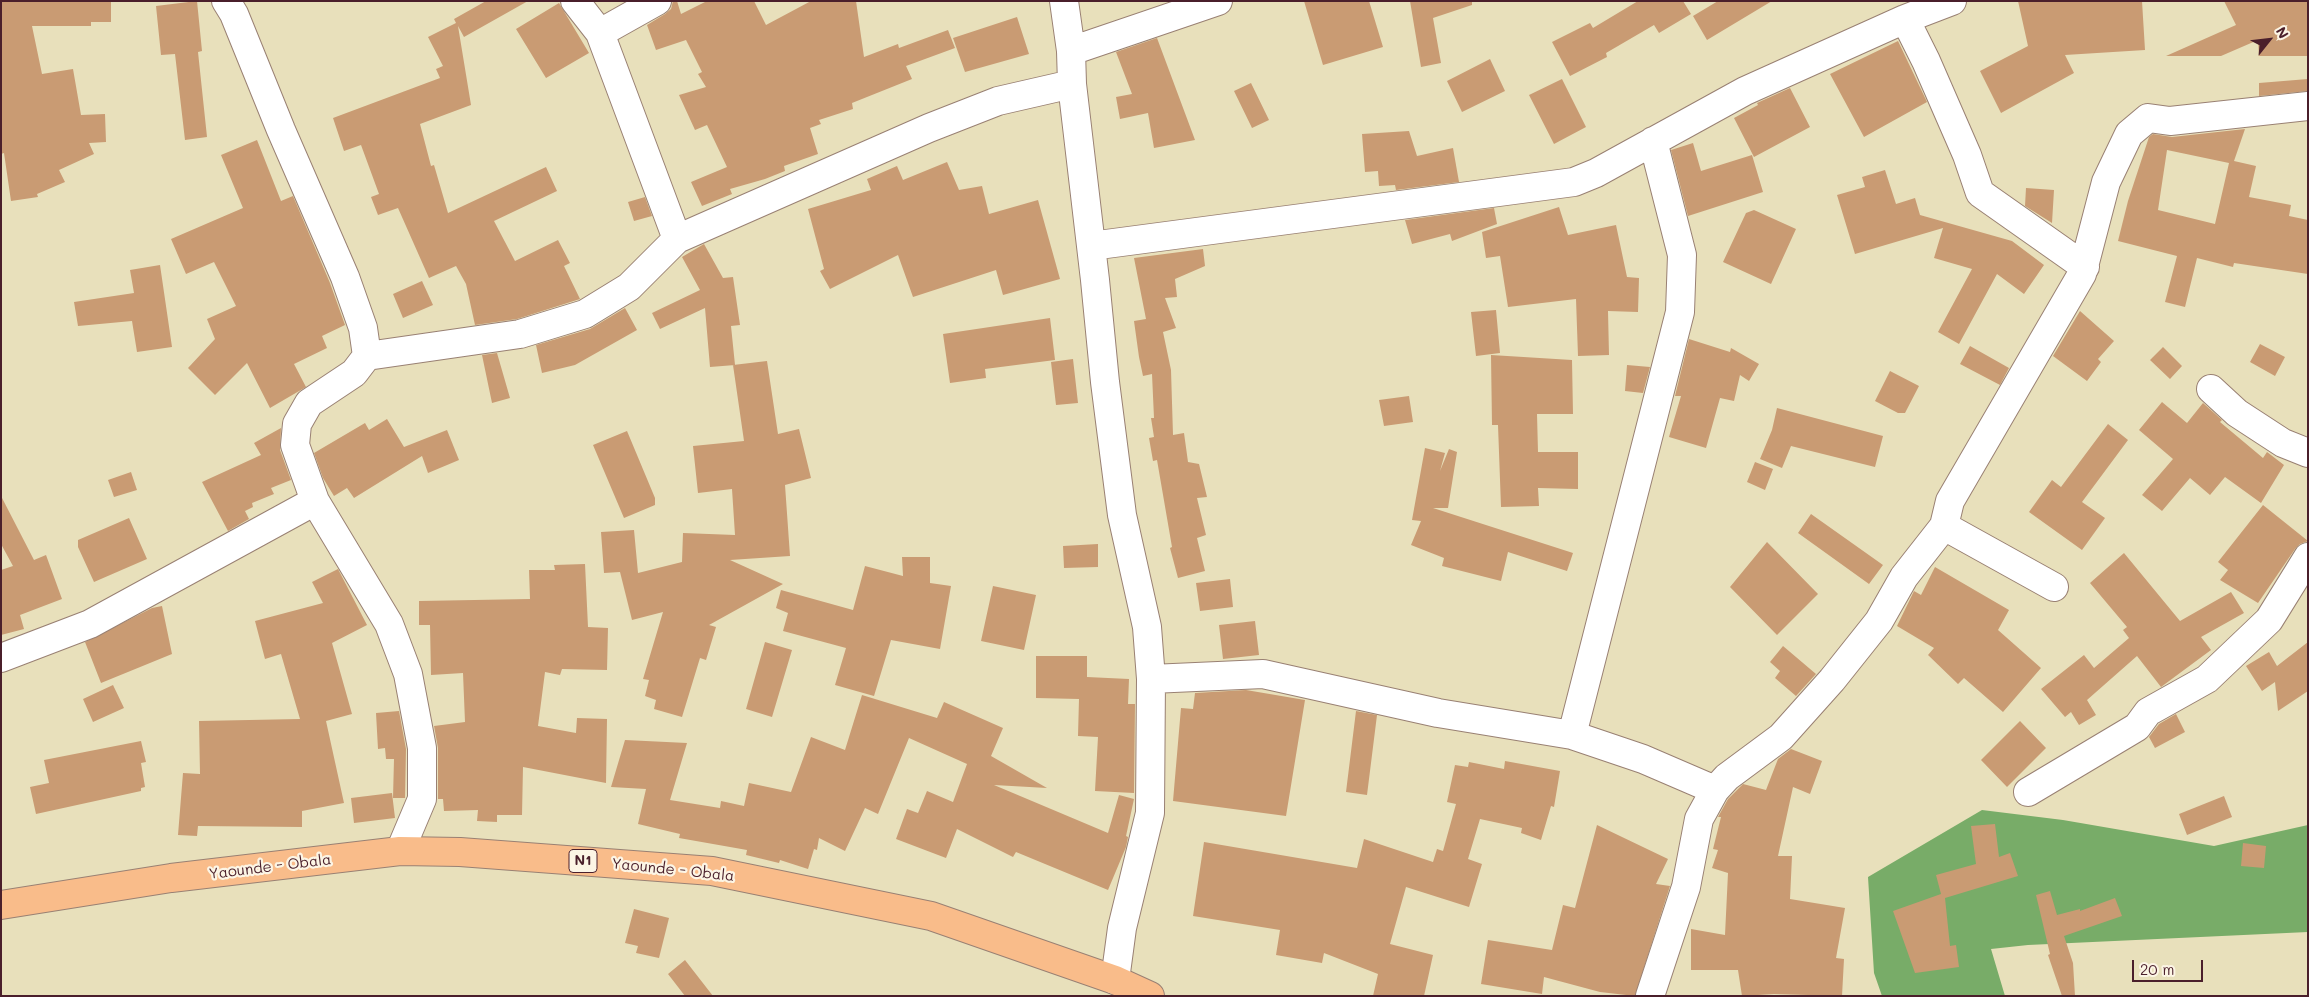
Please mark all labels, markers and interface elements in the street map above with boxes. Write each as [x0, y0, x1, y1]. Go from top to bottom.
north arrow [2244, 15, 2294, 65]
text: N [2272, 23, 2293, 42]
road number: N1 [569, 849, 597, 872]
street label: Yaounde - Obala [208, 851, 332, 883]
street label: Yaounde - Obala [611, 855, 735, 885]
scale bar [2134, 950, 2205, 982]
text: 20 m [2140, 959, 2174, 979]

